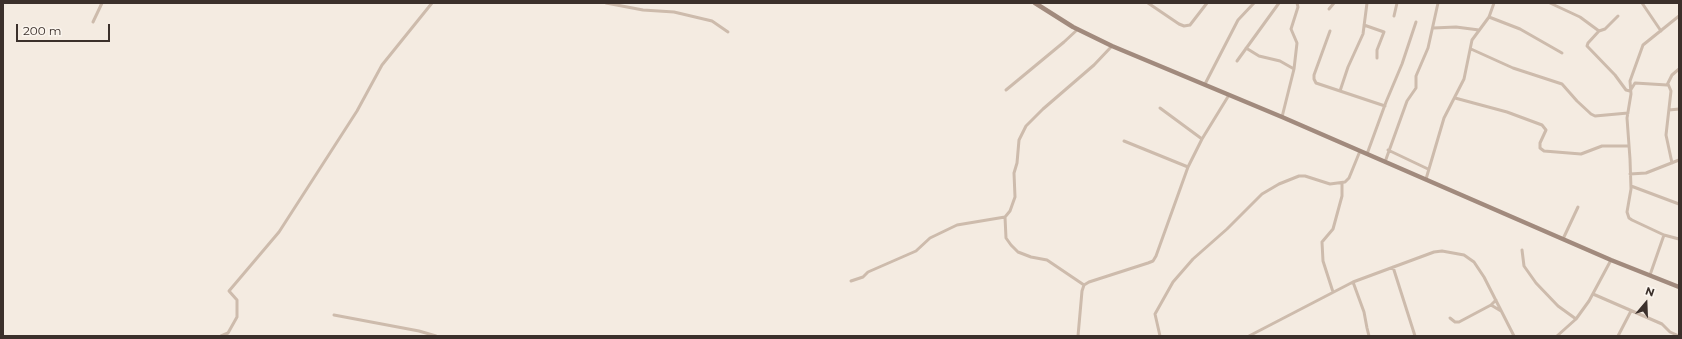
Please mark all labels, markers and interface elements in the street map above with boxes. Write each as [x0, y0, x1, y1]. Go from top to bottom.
scale bar [18, 16, 112, 42]
text: 200 m [23, 23, 62, 38]
north arrow [1626, 283, 1666, 323]
text: N [1643, 284, 1656, 300]

